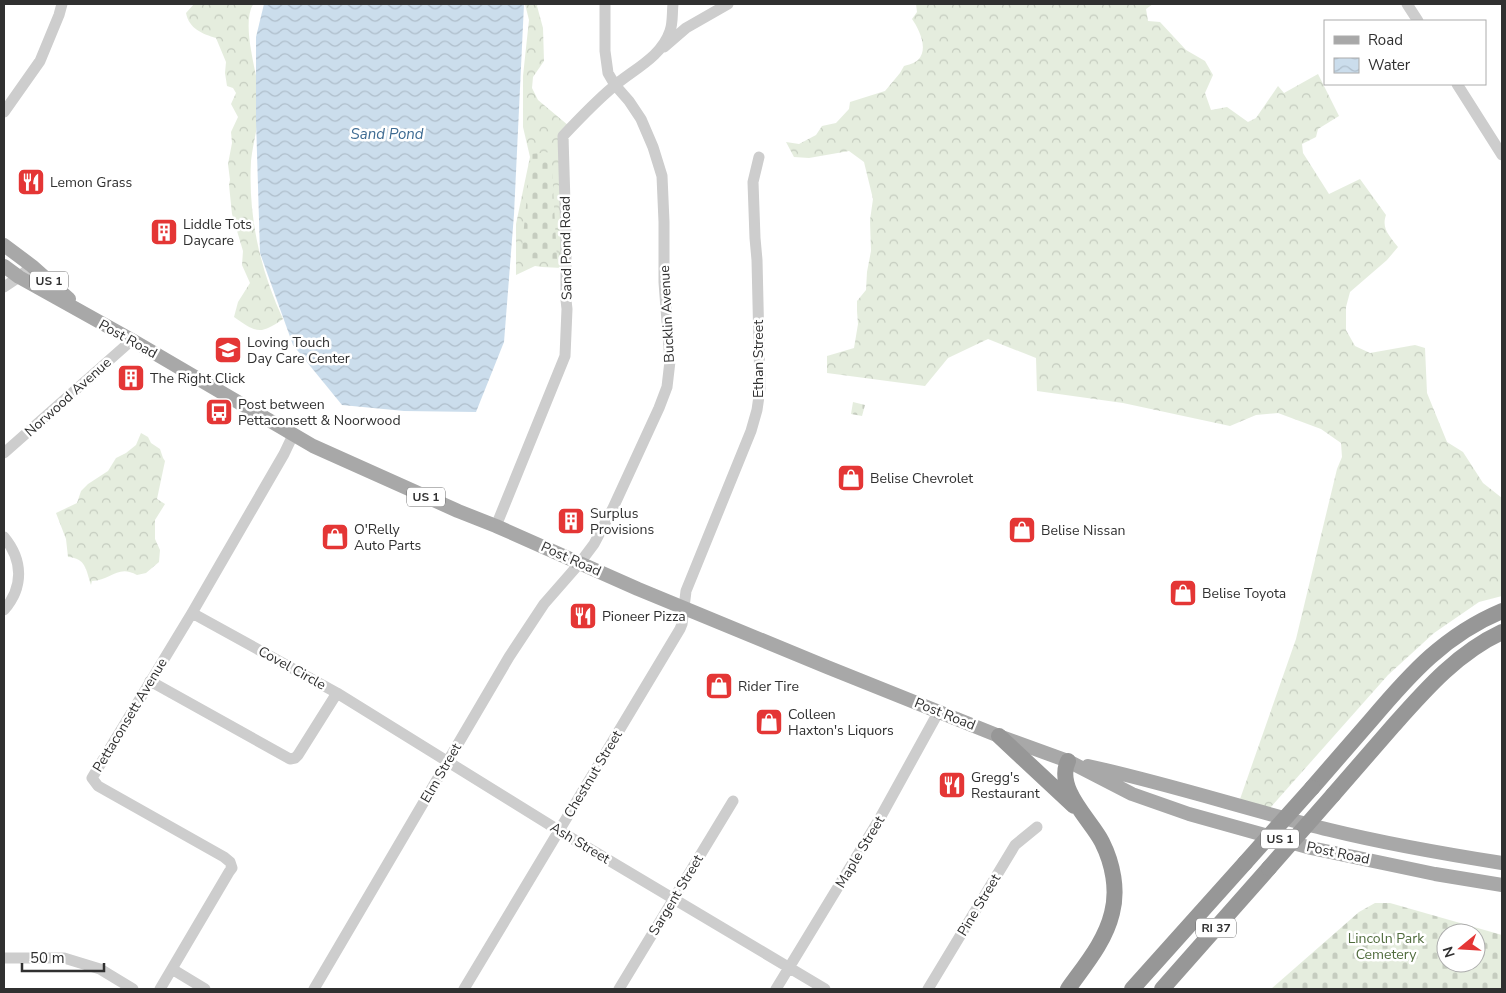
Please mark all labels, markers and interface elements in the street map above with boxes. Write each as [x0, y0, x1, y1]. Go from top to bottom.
legend [1324, 20, 1486, 85]
text: Road [1368, 30, 1403, 50]
text: Water [1368, 55, 1411, 75]
water label: Sand Pond [350, 124, 424, 144]
restaurant icon: Lemon Grass [16, 167, 46, 197]
place label: Lemon Grass [50, 173, 133, 192]
street label: Sand Pond Road [556, 196, 576, 300]
place label: Liddle Tots Daycare [183, 215, 252, 250]
building icon: Liddle Tots Daycare [149, 217, 179, 247]
street label: Bucklin Avenue [655, 265, 679, 363]
road number: US 1 [30, 272, 68, 290]
street label: Post Road [95, 315, 161, 363]
street label: Ethan Street [749, 320, 768, 398]
place label: Loving Touch Day Care Center [247, 333, 350, 368]
school or university icon: Loving Touch Day Care Center [213, 335, 243, 365]
street label: Norwood Avenue [21, 353, 115, 441]
building icon: The Right Click [116, 363, 146, 393]
place label: The Right Click [150, 369, 246, 388]
place label: Post between Pettaconsett & Noorwood [238, 395, 401, 430]
bus stop icon: Post between Pettaconsett & Noorwood [204, 397, 234, 427]
shop icon: Belise Chevrolet [836, 463, 866, 493]
place label: Belise Chevrolet [870, 469, 973, 488]
road number: US 1 [407, 488, 445, 507]
place label: Surplus Provisions [590, 504, 655, 539]
building icon: Surplus Provisions [556, 506, 586, 536]
shop icon: Belise Nissan [1007, 515, 1037, 545]
place label: O'Relly Auto Parts [354, 520, 421, 555]
place label: Belise Nissan [1041, 521, 1126, 540]
shop icon: O'Relly Auto Parts [320, 522, 350, 552]
street label: Post Road [538, 537, 604, 581]
shop icon: Belise Toyota [1168, 578, 1198, 608]
place label: Belise Toyota [1202, 584, 1286, 603]
restaurant icon: Pioneer Pizza [568, 601, 598, 631]
place label: Pioneer Pizza [602, 607, 686, 626]
street label: Covel Circle [255, 642, 329, 694]
street label: Pettaconsett Avenue [88, 654, 172, 776]
shop icon: Rider Tire [704, 671, 734, 701]
place label: Rider Tire [738, 677, 799, 696]
street label: Post Road [912, 693, 978, 735]
place label: Colleen Haxton's Liquors [788, 705, 894, 740]
shop icon: Colleen Haxton's Liquors [754, 707, 784, 737]
street label: Chestnut Street [559, 727, 627, 821]
street label: Elm Street [416, 740, 466, 806]
place label: Gregg's Restaurant [971, 768, 1040, 803]
restaurant icon: Gregg's Restaurant [937, 770, 967, 800]
street label: Maple Street [831, 812, 889, 892]
street label: Ash Street [547, 818, 614, 868]
road number: US 1 [1261, 830, 1299, 849]
street label: Post Road [1305, 837, 1371, 869]
street label: Sargent Street [644, 851, 708, 939]
street label: Pine Street [953, 870, 1005, 940]
road number: RI 37 [1196, 918, 1236, 938]
north arrow [1436, 923, 1486, 973]
park label: Lincoln Park Cemetery [1348, 929, 1425, 964]
scale bar [22, 940, 105, 972]
text: N [1438, 944, 1460, 960]
text: 50 m [30, 948, 65, 968]

